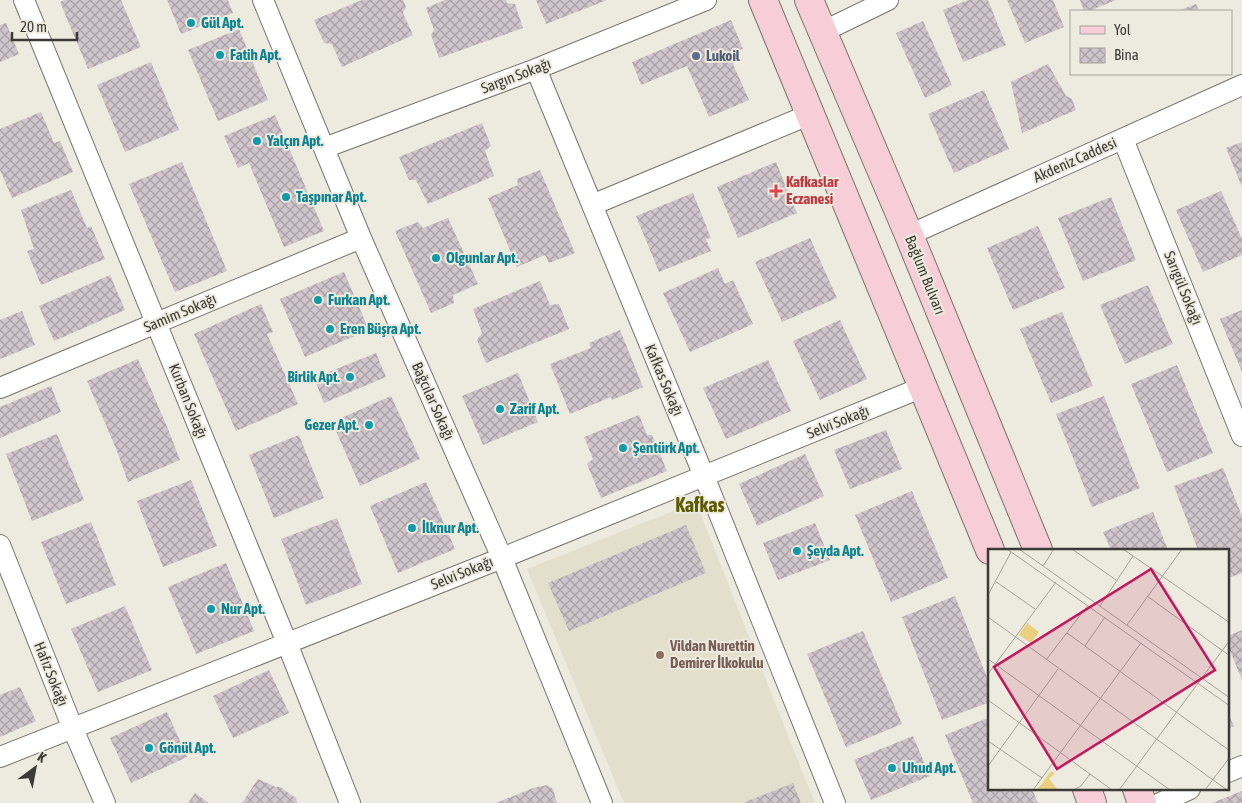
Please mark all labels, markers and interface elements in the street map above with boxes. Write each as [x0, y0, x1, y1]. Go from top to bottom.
scale bar [12, 10, 78, 42]
legend [1070, 10, 1232, 75]
place label: Gül Apt. [201, 14, 244, 31]
marker: Gül Apt. [185, 17, 197, 29]
text: 20 m [20, 18, 47, 35]
text: Yol [1114, 21, 1131, 38]
place label: Fatih Apt. [230, 46, 282, 63]
text: Bina [1114, 46, 1139, 63]
place label: Lukoil [706, 47, 741, 64]
marker: Fatih Apt. [214, 49, 226, 61]
marker: Lukoil [690, 50, 702, 62]
street label: Sargın Sokağı [479, 54, 553, 97]
place label: Yalçın Apt. [266, 132, 324, 149]
street label: Akdeniz Caddesi [1031, 134, 1119, 185]
marker: Yalçın Apt. [251, 135, 263, 147]
place label: Kafkaslar Eczanesi [786, 173, 839, 207]
marker: Kafkaslar Eczanesi [770, 185, 782, 197]
place label: Taşpınar Apt. [296, 188, 367, 205]
marker: Taşpınar Apt. [280, 191, 292, 203]
street label: Bağlum Bulvarı [902, 233, 949, 317]
place label: Olgunlar Apt. [446, 249, 519, 266]
street label: Sarıgül Sokağı [1161, 249, 1206, 327]
marker: Olgunlar Apt. [430, 252, 442, 264]
street label: Samim Sokağı [141, 290, 219, 335]
place label: Furkan Apt. [328, 291, 390, 308]
marker: Furkan Apt. [312, 294, 324, 306]
place label: Eren Büşra Apt. [340, 320, 422, 337]
marker: Eren Büşra Apt. [324, 323, 336, 335]
street label: Kafkas Sokağı [642, 342, 687, 418]
street label: Bağcılar Sokağı [409, 359, 458, 442]
street label: Kurban Sokağı [166, 361, 211, 441]
place label: Birlik Apt. [287, 368, 340, 385]
marker: Birlik Apt. [344, 371, 356, 383]
place label: Zarif Apt. [510, 400, 560, 417]
street label: Selvi Sokağı [804, 401, 871, 442]
marker: Zarif Apt. [494, 403, 506, 415]
place label: Gezer Apt. [304, 416, 359, 433]
marker: Gezer Apt. [363, 419, 375, 431]
place label: Şentürk Apt. [633, 439, 700, 456]
marker: Şentürk Apt. [617, 442, 629, 454]
district label: Kafkas [675, 493, 725, 516]
place label: İlknur Apt. [422, 519, 479, 536]
marker: İlknur Apt. [406, 522, 418, 534]
place label: Şeyda Apt. [807, 542, 864, 559]
marker: Şeyda Apt. [791, 545, 803, 557]
inset map [988, 549, 1230, 790]
street label: Selvi Sokağı [428, 552, 495, 593]
place label: Nur Apt. [221, 600, 265, 617]
marker: Nur Apt. [205, 603, 217, 615]
place label: Vildan Nurettin Demirer İlkokulu [669, 637, 763, 671]
street label: Hafız Sokağı [31, 639, 72, 708]
marker: Vildan Nurettin Demirer İlkokulu [654, 649, 666, 661]
place label: Gönül Apt. [159, 739, 216, 756]
marker: Gönül Apt. [143, 742, 155, 754]
north arrow [10, 743, 60, 793]
text: K [35, 748, 49, 766]
place label: Uhud Apt. [902, 759, 956, 776]
marker: Uhud Apt. [886, 762, 898, 774]

